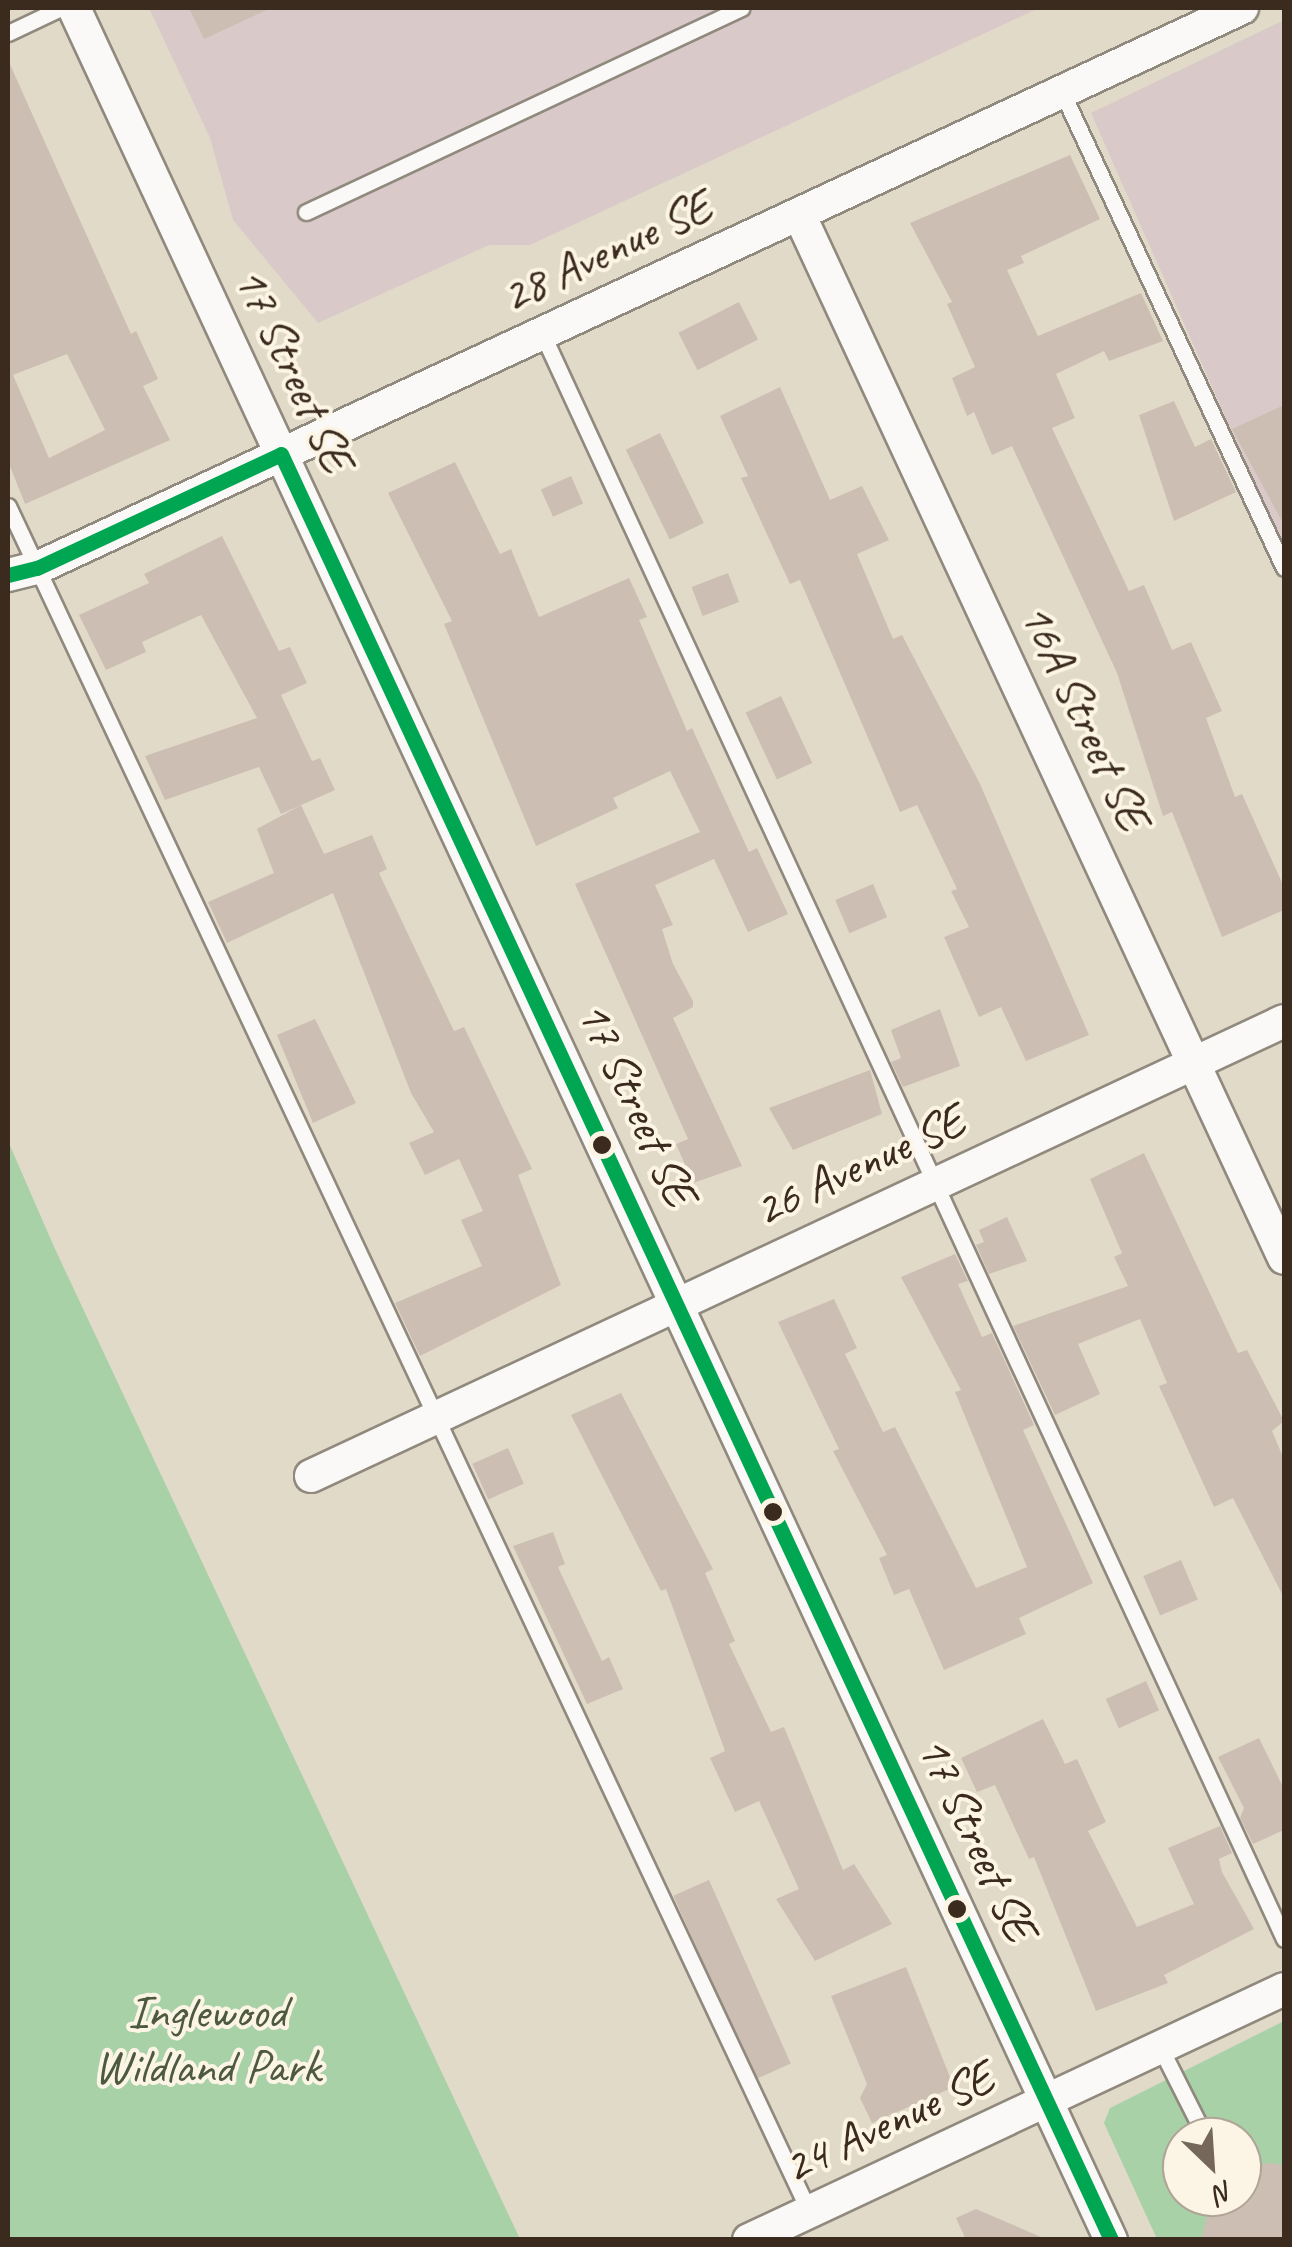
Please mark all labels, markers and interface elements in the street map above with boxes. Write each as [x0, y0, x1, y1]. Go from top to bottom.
street label: 28 Avenue SE [492, 177, 720, 325]
street label: 17 Street SE [222, 257, 366, 481]
street label: 16A Street SE [1007, 594, 1163, 838]
street label: 17 Street SE [565, 991, 709, 1215]
street label: 26 Avenue SE [745, 1091, 973, 1239]
unlabelled marker [592, 1135, 612, 1155]
unlabelled marker [763, 1502, 783, 1522]
street label: 17 Street SE [905, 1726, 1049, 1950]
unlabelled marker [947, 1899, 967, 1919]
park label: Inglewood Wildland Park [93, 1982, 321, 2095]
street label: 24 Avenue SE [774, 2048, 1002, 2196]
north arrow [1162, 2117, 1262, 2217]
text: N [1209, 2173, 1239, 2212]

